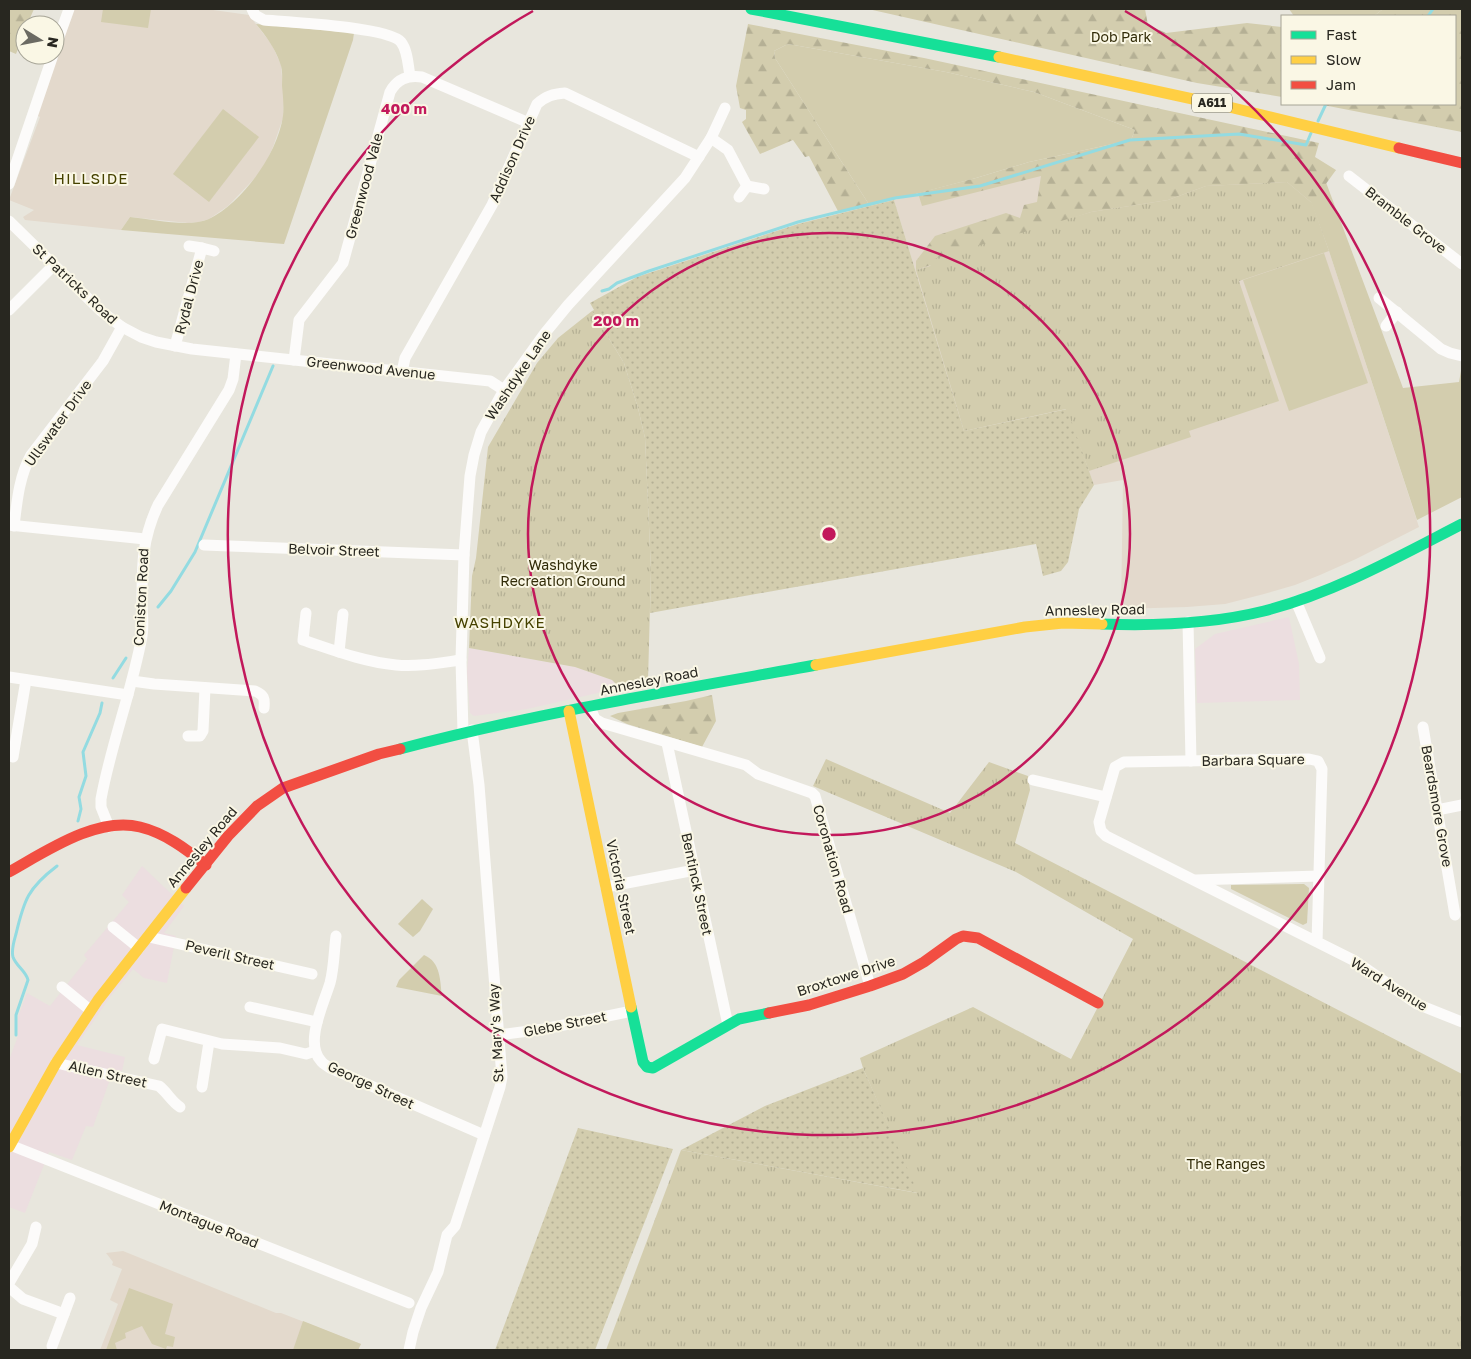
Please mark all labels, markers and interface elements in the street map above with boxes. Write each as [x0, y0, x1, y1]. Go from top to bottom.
north arrow [15, 15, 65, 65]
legend [1281, 15, 1456, 105]
text: Fast [1326, 25, 1357, 43]
park label: Dob Park [1091, 28, 1151, 45]
text: N [44, 36, 63, 49]
text: Slow [1326, 50, 1361, 68]
text: Jam [1326, 75, 1356, 93]
road number: A611 [1192, 94, 1232, 112]
text: 400 m [381, 99, 427, 117]
street label: Addison Drive [485, 113, 538, 205]
street label: Greenwood Vale [341, 131, 386, 241]
district label: HILLSIDE [54, 169, 128, 187]
street label: Bramble Grove [1362, 183, 1450, 257]
street label: St Patricks Road [29, 240, 121, 327]
street label: Rydal Drive [170, 258, 207, 336]
text: 200 m [593, 311, 639, 329]
street label: Washdyke Lane [481, 326, 554, 423]
street label: Greenwood Avenue [306, 352, 436, 383]
street label: Ullswater Drive [21, 376, 95, 469]
centre of rings [820, 525, 838, 543]
street label: Belvoir Street [288, 539, 380, 560]
street label: Coniston Road [129, 548, 152, 646]
park label: Washdyke Recreation Ground [500, 556, 626, 589]
street label: Annesley Road [1045, 600, 1145, 619]
district label: WASHDYKE [454, 613, 546, 631]
street label: Annesley Road [598, 663, 700, 698]
street label: Beardsmore Grove [1418, 744, 1457, 868]
street label: Barbara Square [1201, 750, 1305, 769]
street label: Annesley Road [163, 803, 240, 890]
street label: Coronation Road [810, 803, 857, 915]
street label: Bentinck Street [678, 831, 717, 937]
street label: Victoria Street [603, 838, 640, 936]
street label: Peveril Street [184, 936, 276, 973]
street label: Broxtowe Drive [795, 952, 897, 999]
street label: Ward Avenue [1348, 953, 1431, 1014]
street label: St. Mary's Way [484, 983, 507, 1083]
street label: Glebe Street [522, 1007, 608, 1040]
street label: Allen Street [67, 1056, 149, 1091]
street label: George Street [325, 1057, 417, 1112]
park label: The Ranges [1187, 1155, 1265, 1172]
street label: Montague Road [157, 1196, 261, 1251]

